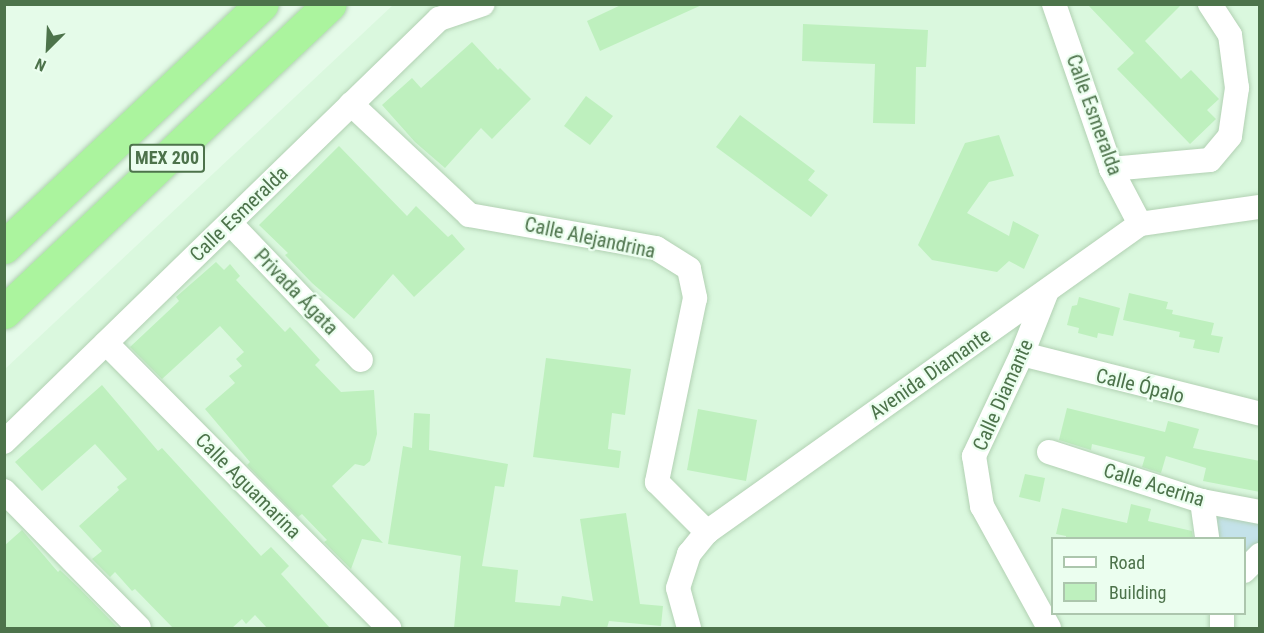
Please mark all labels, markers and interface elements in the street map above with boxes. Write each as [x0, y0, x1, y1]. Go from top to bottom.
north arrow [18, 18, 78, 78]
street label: Calle Esmeralda [1061, 51, 1127, 179]
text: N [32, 54, 49, 76]
road number: MEX 200 [128, 143, 206, 173]
street label: Calle Esmeralda [185, 161, 293, 267]
street label: Calle Alejandrina [522, 212, 658, 264]
street label: Privada Ágata [249, 244, 343, 340]
street label: Avenida Diamante [865, 323, 995, 425]
street label: Calle Diamante [968, 336, 1038, 454]
street label: Calle Ópalo [1093, 363, 1187, 409]
street label: Calle Aguamarina [190, 428, 306, 544]
street label: Calle Acerina [1101, 458, 1207, 512]
legend [1051, 537, 1246, 615]
text: Road [1109, 552, 1145, 573]
text: Building [1109, 582, 1166, 603]

